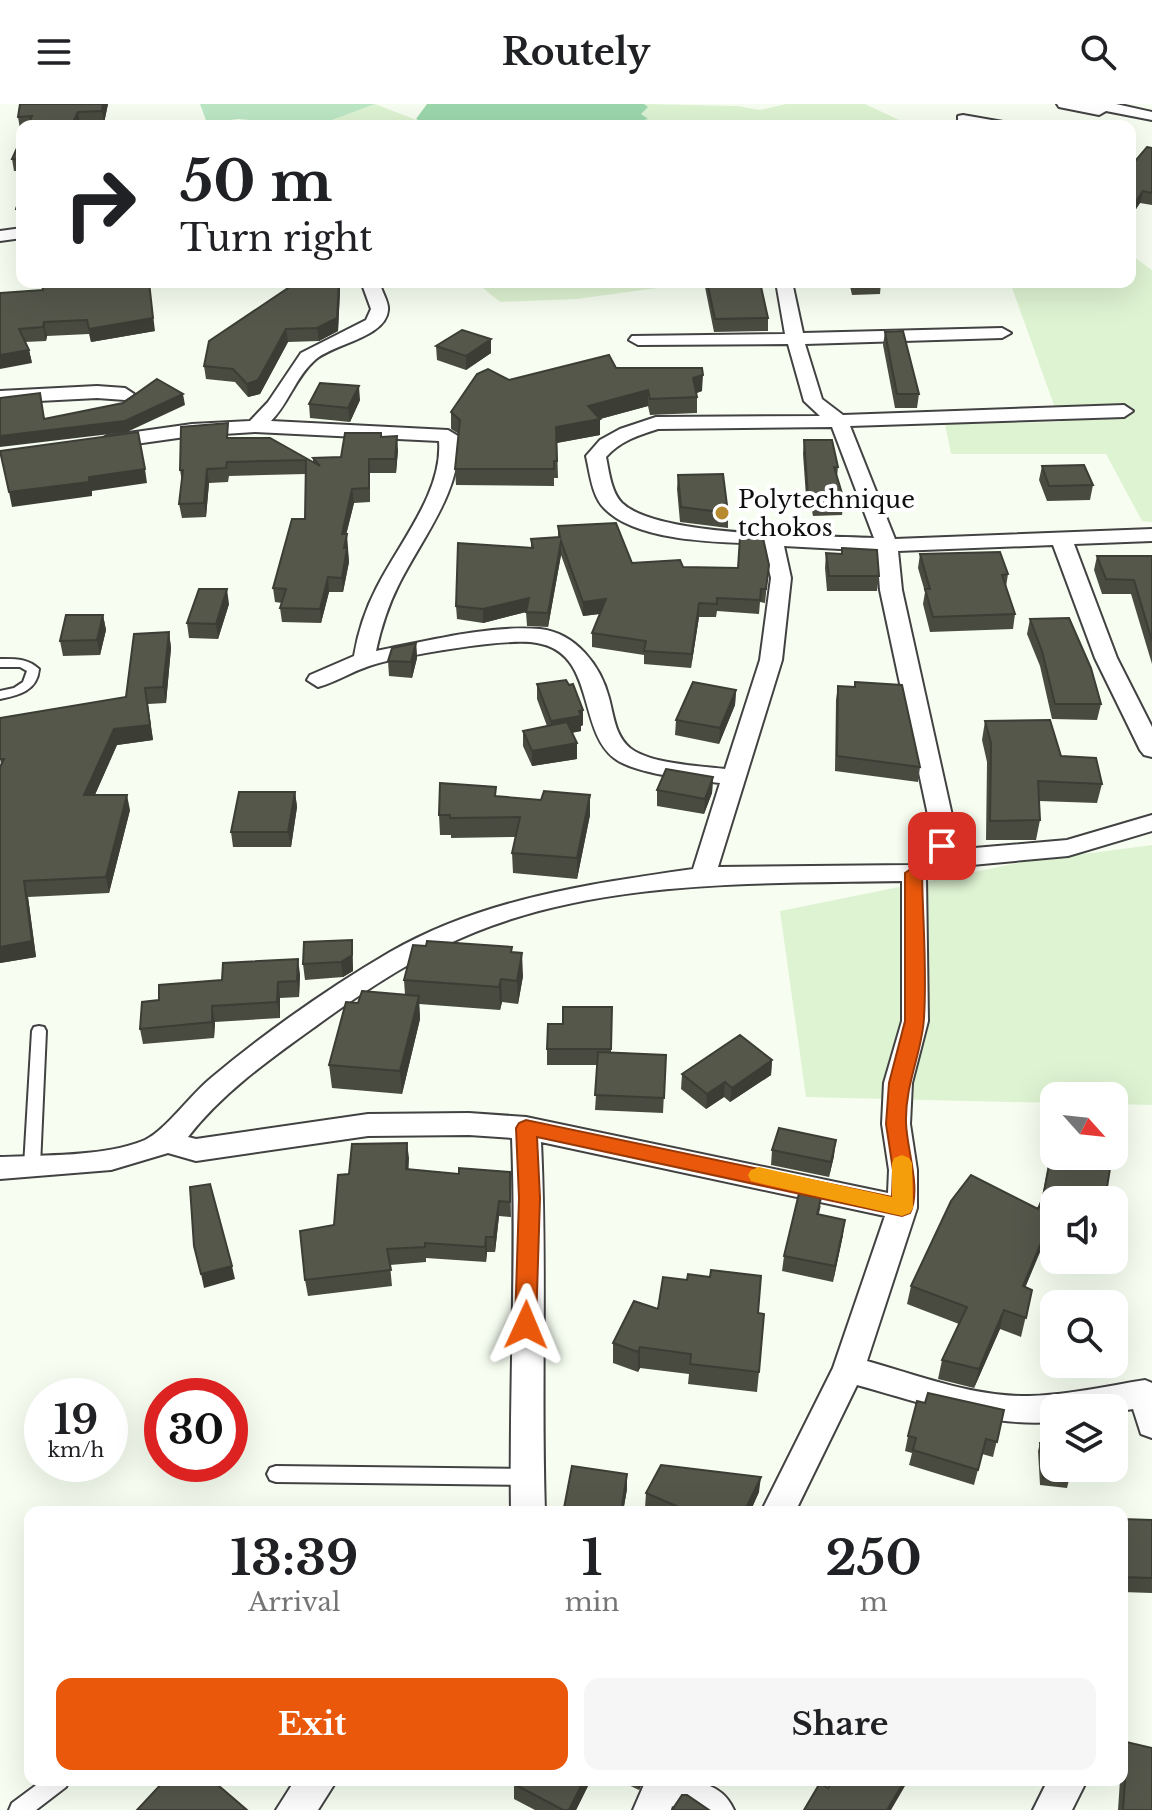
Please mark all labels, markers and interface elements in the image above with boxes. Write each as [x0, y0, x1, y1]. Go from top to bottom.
icon: menu [32, 30, 76, 74]
text: Routely [502, 30, 650, 75]
icon: search [1076, 30, 1120, 74]
text: 50 m [180, 147, 332, 216]
icon: right [48, 152, 152, 256]
text: Turn right [180, 216, 373, 261]
place label: Polytechnique tchokos [738, 485, 915, 542]
marker: Polytechnique tchokos [713, 504, 731, 522]
pin [908, 812, 976, 880]
icon: arrive [920, 824, 964, 868]
north arrow [1040, 1082, 1128, 1170]
map controls [1040, 1082, 1128, 1482]
button: sound [1040, 1186, 1128, 1274]
position arrow [484, 1283, 568, 1367]
button: search [1040, 1290, 1128, 1378]
speed limit sign: 30 [144, 1378, 248, 1482]
button: layers [1040, 1394, 1128, 1482]
text: 19 [54, 1395, 98, 1445]
text: km/h [48, 1438, 104, 1462]
text: 13:39 [230, 1528, 358, 1588]
text: 1 [582, 1528, 602, 1588]
text: 250 [826, 1528, 922, 1588]
text: Arrival [248, 1586, 340, 1618]
text: min [565, 1586, 619, 1618]
text: m [860, 1586, 888, 1618]
button: Exit [56, 1678, 568, 1770]
button: Share [584, 1678, 1096, 1770]

